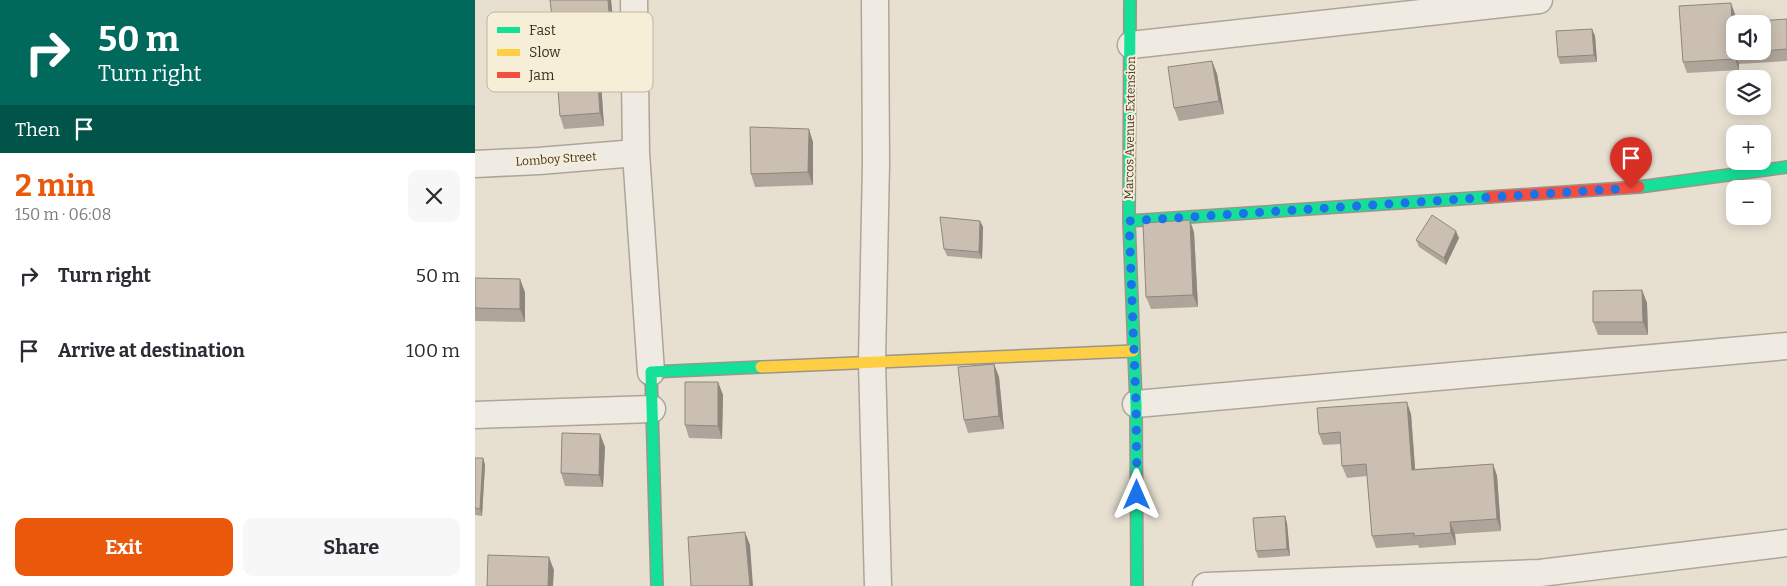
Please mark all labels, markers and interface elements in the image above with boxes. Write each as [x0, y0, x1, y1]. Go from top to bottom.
legend [487, 12, 653, 92]
map controls [1726, 15, 1771, 225]
button: sound [1726, 15, 1771, 60]
text: 50 m [98, 18, 179, 60]
icon: right [15, 20, 80, 85]
text: Fast [529, 22, 556, 39]
text: Slow [529, 44, 561, 61]
street label: Marcos Avenue Extension [1122, 56, 1138, 200]
text: Turn right [98, 60, 201, 87]
text: Jam [528, 67, 555, 84]
button: layers [1726, 70, 1771, 115]
icon: arrive [70, 115, 98, 143]
text: Then [15, 118, 60, 141]
button: + [1726, 125, 1771, 170]
pin [1610, 137, 1652, 188]
icon: arrive [1617, 144, 1645, 172]
street label: Lomboy Street [515, 149, 598, 169]
text: 2 min [15, 168, 95, 204]
button: close [408, 170, 460, 222]
button: − [1726, 180, 1771, 225]
text: 150 m · 06:08 [15, 205, 111, 224]
icon: right [15, 262, 43, 290]
text: Turn right [58, 264, 151, 287]
text: 50 m [416, 264, 460, 287]
icon: arrive [15, 337, 43, 365]
text: Arrive at destination [58, 339, 245, 362]
text: 100 m [406, 339, 460, 362]
position arrow [1110, 468, 1162, 520]
button: Exit [15, 518, 233, 576]
button: Share [243, 518, 460, 576]

